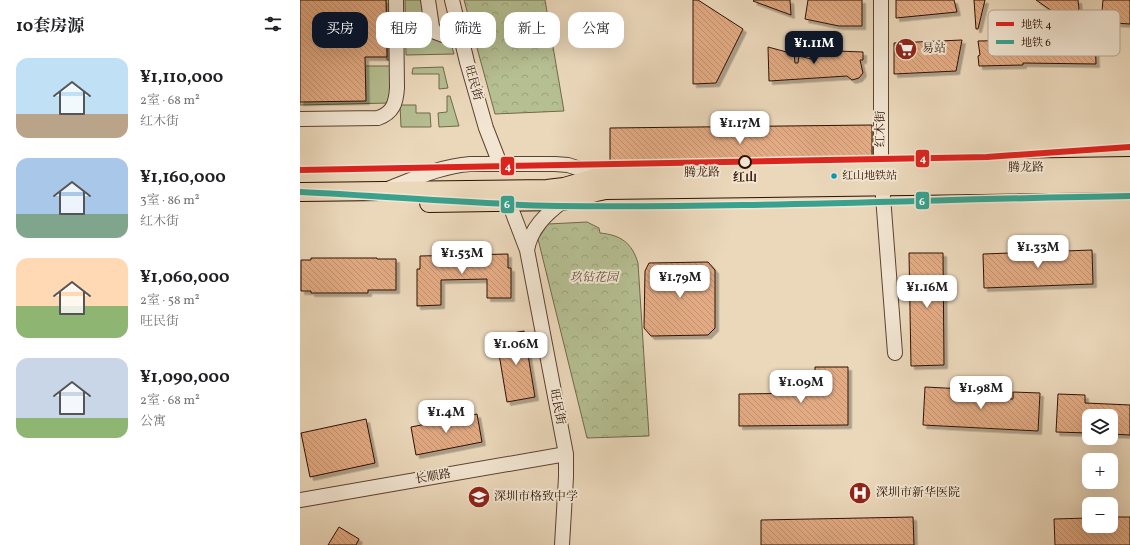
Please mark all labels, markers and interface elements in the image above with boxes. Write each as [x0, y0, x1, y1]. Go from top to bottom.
legend [988, 10, 1120, 56]
chip: 买房 [312, 12, 368, 48]
chip: 租房 [376, 12, 432, 48]
chip: 筛选 [440, 12, 496, 48]
chip: 新上 [504, 12, 560, 48]
chip: 公寓 [568, 12, 624, 48]
icon: filters [262, 13, 284, 35]
text: 10套房源 [16, 15, 84, 38]
text: 地铁 4 [1021, 18, 1052, 33]
pin: ¥1.11M [781, 31, 847, 65]
text: ¥1.11M [794, 35, 834, 53]
supermarket icon: 易站 [893, 36, 919, 62]
text: 地铁 6 [1021, 36, 1051, 51]
place label: 易站 [922, 41, 946, 57]
street label: 旺民街 [461, 64, 486, 103]
text: ¥1,110,000 [140, 66, 223, 89]
icon: home [48, 74, 96, 122]
text: 2室 · 68 m² [140, 92, 200, 110]
street label: 红木街 [873, 110, 889, 147]
pin: ¥1.17M [707, 111, 773, 145]
text: 红木街 [140, 113, 179, 131]
text: ¥1.17M [719, 115, 761, 133]
line badge: 4 [915, 149, 930, 168]
text: 4 [920, 152, 927, 167]
marker: 红山 [738, 155, 752, 169]
line badge: 4 [500, 156, 515, 176]
text: 4 [505, 160, 512, 175]
street label: 腾龙路 [1008, 160, 1044, 176]
street label: 腾龙路 [684, 165, 720, 181]
text: ¥1,160,000 [140, 166, 226, 189]
place label: 红山地铁站 [842, 169, 897, 184]
place label: 红山 [733, 170, 757, 186]
marker: 红山地铁站 [829, 171, 839, 181]
icon: home [48, 174, 96, 222]
line badge: 6 [915, 191, 930, 210]
text: 3室 · 86 m² [140, 192, 200, 210]
line badge: 6 [500, 195, 515, 214]
text: 6 [919, 195, 925, 210]
text: 6 [504, 198, 510, 213]
text: 红木街 [140, 213, 179, 231]
pin: ¥1.33M [1005, 235, 1071, 269]
text: ¥1.33M [1017, 239, 1059, 257]
pin: ¥1.53M [429, 241, 495, 275]
text: ¥1.53M [441, 245, 483, 263]
pin: ¥1.79M [647, 265, 713, 299]
text: ¥1,060,000 [140, 266, 230, 289]
text: ¥1.79M [659, 269, 701, 287]
park label: 玖钻花园 [570, 270, 620, 286]
icon: home [48, 274, 96, 322]
pin: ¥1.16M [894, 275, 960, 309]
text: ¥1.16M [906, 279, 948, 297]
text: 2室 · 58 m² [140, 292, 200, 310]
text: 旺民街 [140, 313, 179, 331]
pin: ¥1.06M [483, 332, 549, 366]
text: ¥1.06M [494, 336, 538, 354]
text: ¥1,090,000 [140, 366, 230, 389]
pin: ¥1.09M [768, 370, 834, 404]
icon: home [48, 374, 96, 422]
text: ¥1.09M [779, 374, 823, 392]
pin: ¥1.98M [948, 376, 1014, 410]
text: ¥1.98M [959, 380, 1003, 398]
street label: 旺民街 [546, 388, 568, 427]
text: 2室 · 68 m² [140, 392, 200, 410]
pin: ¥1.4M [418, 400, 474, 434]
text: ¥1.4M [427, 404, 465, 422]
map controls [1082, 409, 1118, 533]
button: layers [1082, 409, 1118, 445]
text: 公寓 [140, 413, 166, 431]
button: + [1082, 453, 1118, 489]
street label: 长顺路 [414, 466, 452, 488]
hospital icon: 深圳市新华医院 [847, 480, 873, 506]
school or university icon: 深圳市格致中学 [466, 484, 492, 510]
place label: 深圳市新华医院 [876, 485, 960, 501]
place label: 深圳市格致中学 [494, 489, 578, 505]
button: − [1082, 497, 1118, 533]

